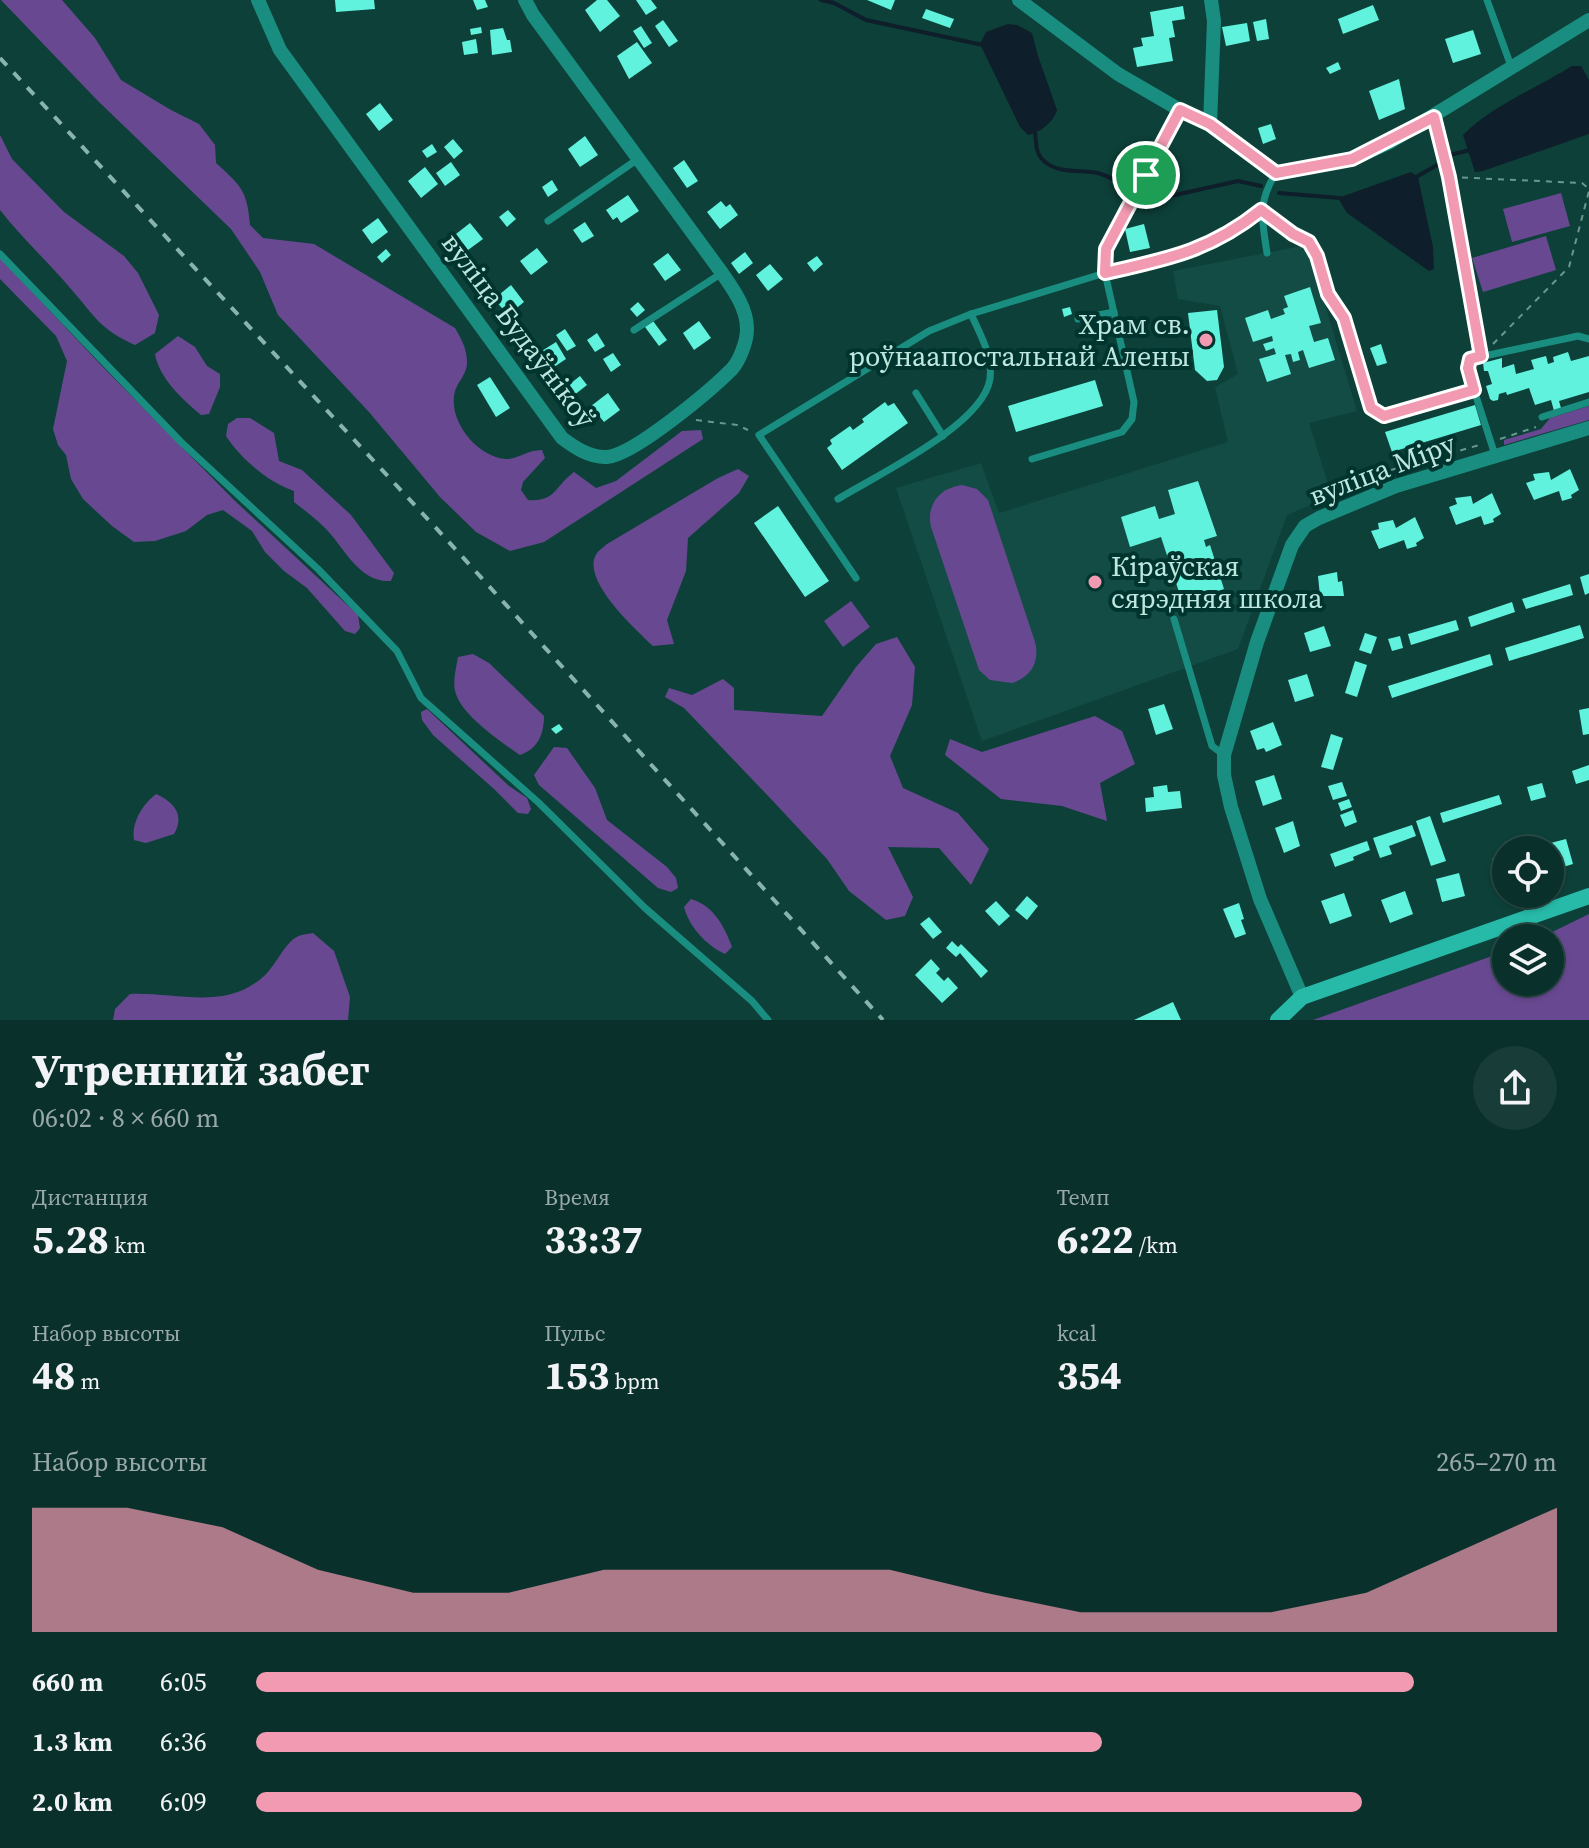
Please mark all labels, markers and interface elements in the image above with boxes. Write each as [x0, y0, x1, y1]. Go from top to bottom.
pin [1112, 141, 1180, 209]
icon: arrive [1124, 153, 1168, 197]
street label: вуліца Будаўнікоў [433, 225, 605, 436]
place label: Храм св. роўнаапостальнай Алены [849, 305, 1190, 375]
marker: Храм св. роўнаапостальнай Алены [1197, 331, 1215, 349]
street label: вуліца Міру [1303, 423, 1461, 514]
place label: Кіраўская сярэдняя школа [1111, 547, 1323, 617]
marker: Кіраўская сярэдняя школа [1086, 573, 1104, 591]
map controls [1492, 836, 1564, 996]
button: locate [1492, 836, 1564, 908]
button: layers [1492, 924, 1564, 996]
text: Утренний забег [32, 1039, 370, 1100]
button: share [1473, 1046, 1557, 1130]
text: 06:02 · 8 × 660 m [32, 1100, 219, 1136]
text: Дистанция [32, 1182, 148, 1212]
text: Время [544, 1182, 610, 1212]
text: Темп [1057, 1182, 1110, 1212]
text: 5.28 [32, 1212, 109, 1266]
text: 33:37 [544, 1212, 643, 1266]
text: 6:22 [1057, 1212, 1134, 1266]
text: km [109, 1230, 146, 1260]
text: /km [1134, 1230, 1178, 1260]
text: Набор высоты [32, 1318, 180, 1348]
text: Пульс [544, 1318, 605, 1348]
text: kcal [1057, 1318, 1097, 1348]
text: 48 [32, 1348, 75, 1402]
text: 153 [544, 1348, 609, 1402]
text: 354 [1057, 1348, 1122, 1402]
text: m [75, 1366, 100, 1396]
text: bpm [609, 1366, 660, 1396]
text: Набор высоты [32, 1444, 207, 1480]
text: 265–270 m [1436, 1444, 1557, 1480]
text: 660 m [32, 1664, 103, 1700]
text: 6:05 [160, 1664, 207, 1700]
text: 1.3 km [32, 1724, 113, 1760]
text: 6:36 [160, 1724, 207, 1760]
text: 2.0 km [32, 1784, 113, 1820]
text: 6:09 [160, 1784, 207, 1820]

